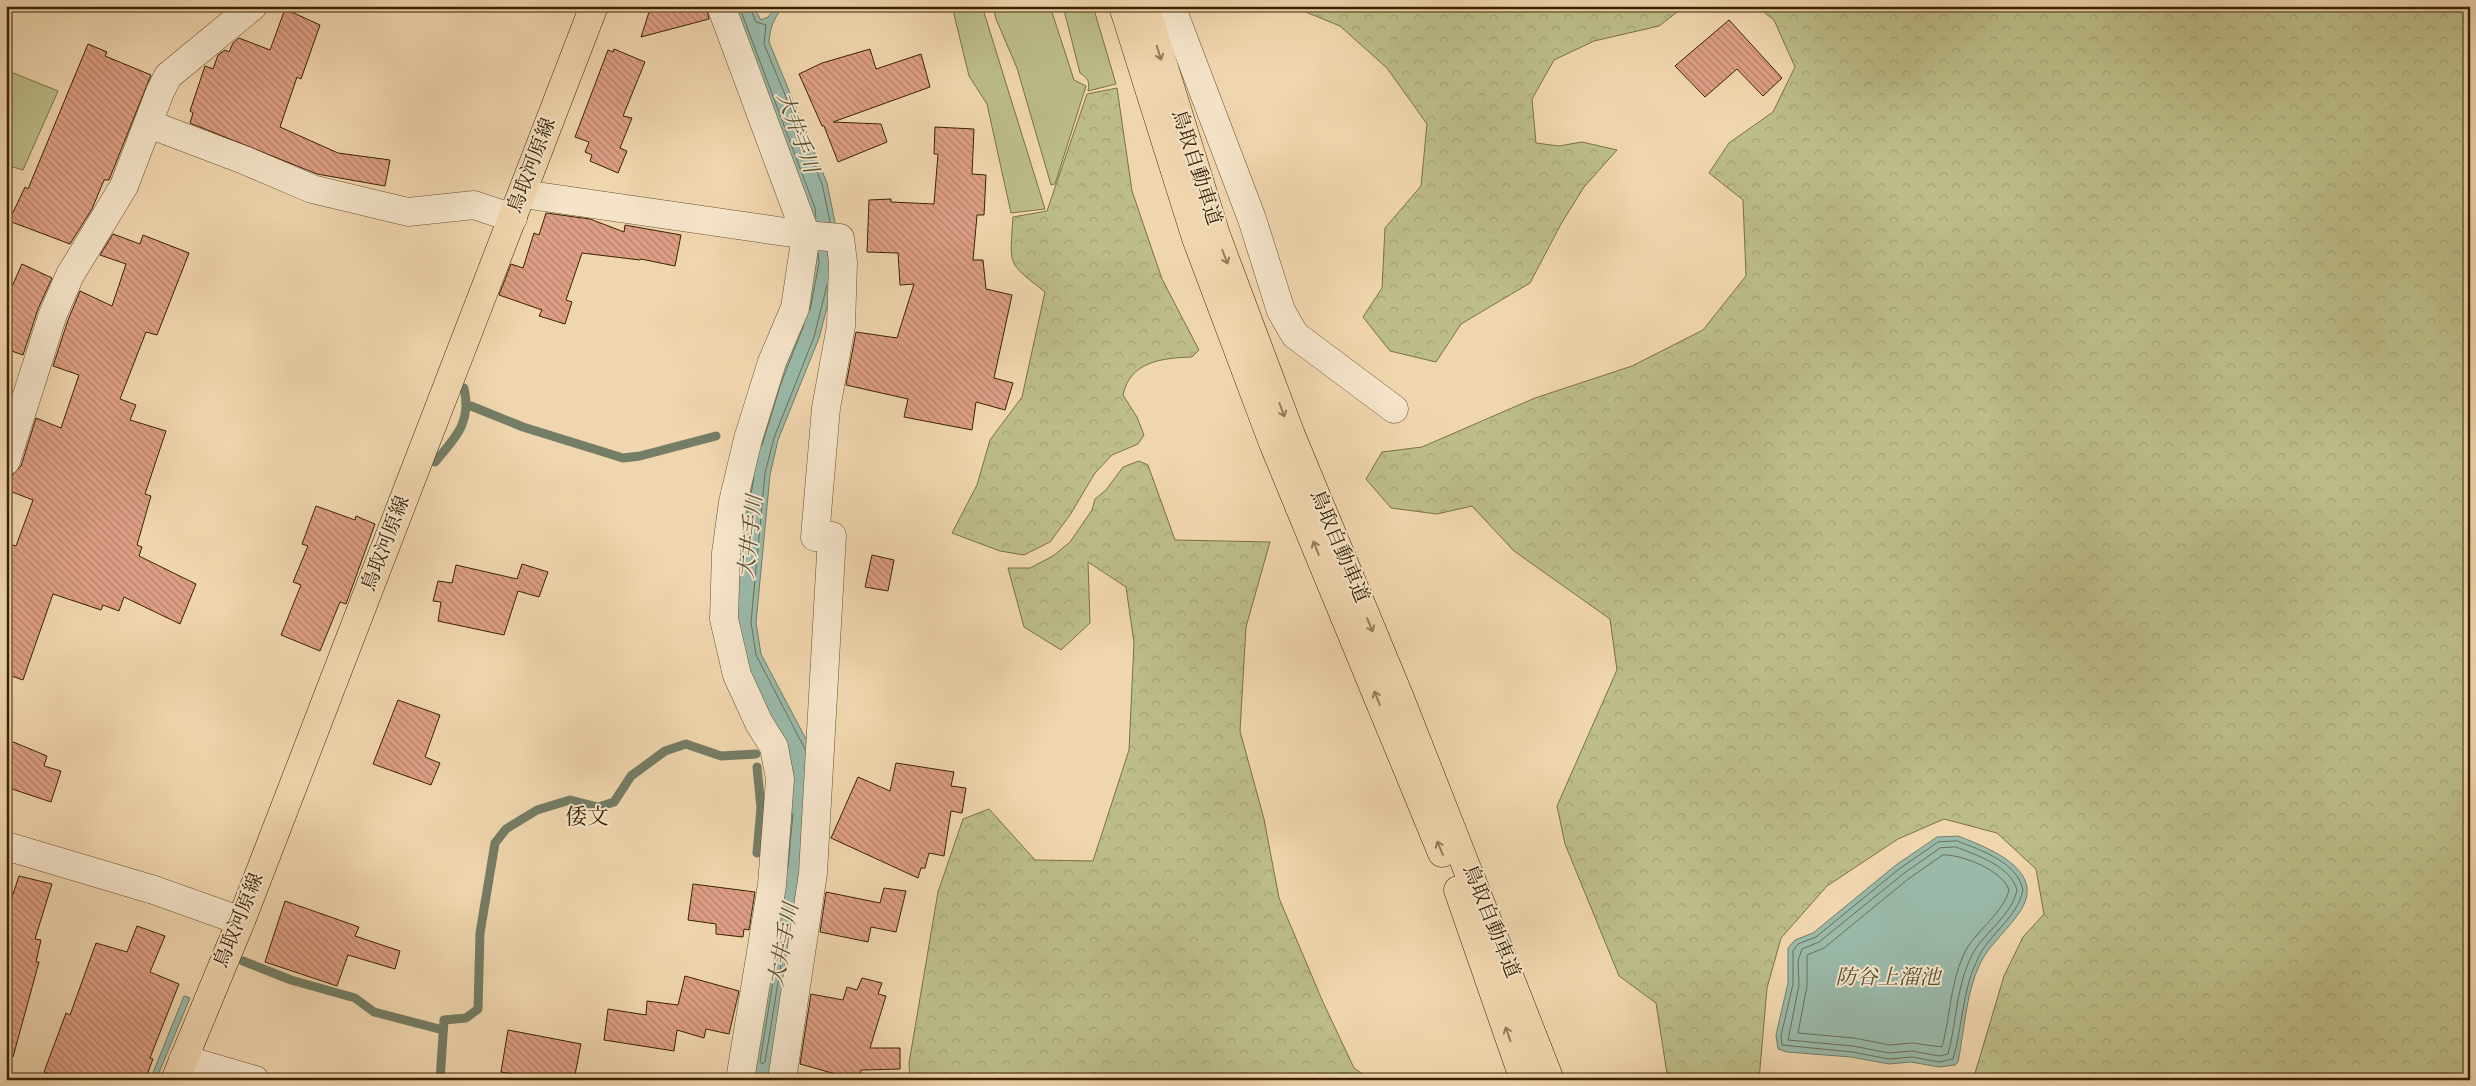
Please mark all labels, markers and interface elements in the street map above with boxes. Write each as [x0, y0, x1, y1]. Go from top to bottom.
one-way arrow [1155, 44, 1164, 60]
water label: 大井手川 [768, 88, 825, 179]
street label: 鳥取自動車道 [1163, 106, 1227, 230]
street label: 鳥取河原線 [502, 114, 564, 218]
one-way arrow [1221, 249, 1230, 265]
one-way arrow [1278, 401, 1287, 417]
street label: 鳥取自動車道 [1301, 486, 1375, 608]
street label: 鳥取河原線 [356, 492, 418, 596]
water label: 大井手川 [733, 492, 772, 580]
one-way arrow [1311, 541, 1320, 556]
one-way arrow [1366, 617, 1375, 632]
one-way arrow [1372, 691, 1381, 706]
district label: 倭文 [565, 803, 609, 835]
one-way arrow [1435, 841, 1445, 856]
street label: 鳥取自動車道 [1454, 861, 1526, 983]
street label: 鳥取河原線 [208, 869, 272, 973]
water label: 大井手川 [762, 899, 808, 989]
water label: 防谷上溜池 [1836, 964, 1942, 994]
one-way arrow [1503, 1026, 1512, 1042]

